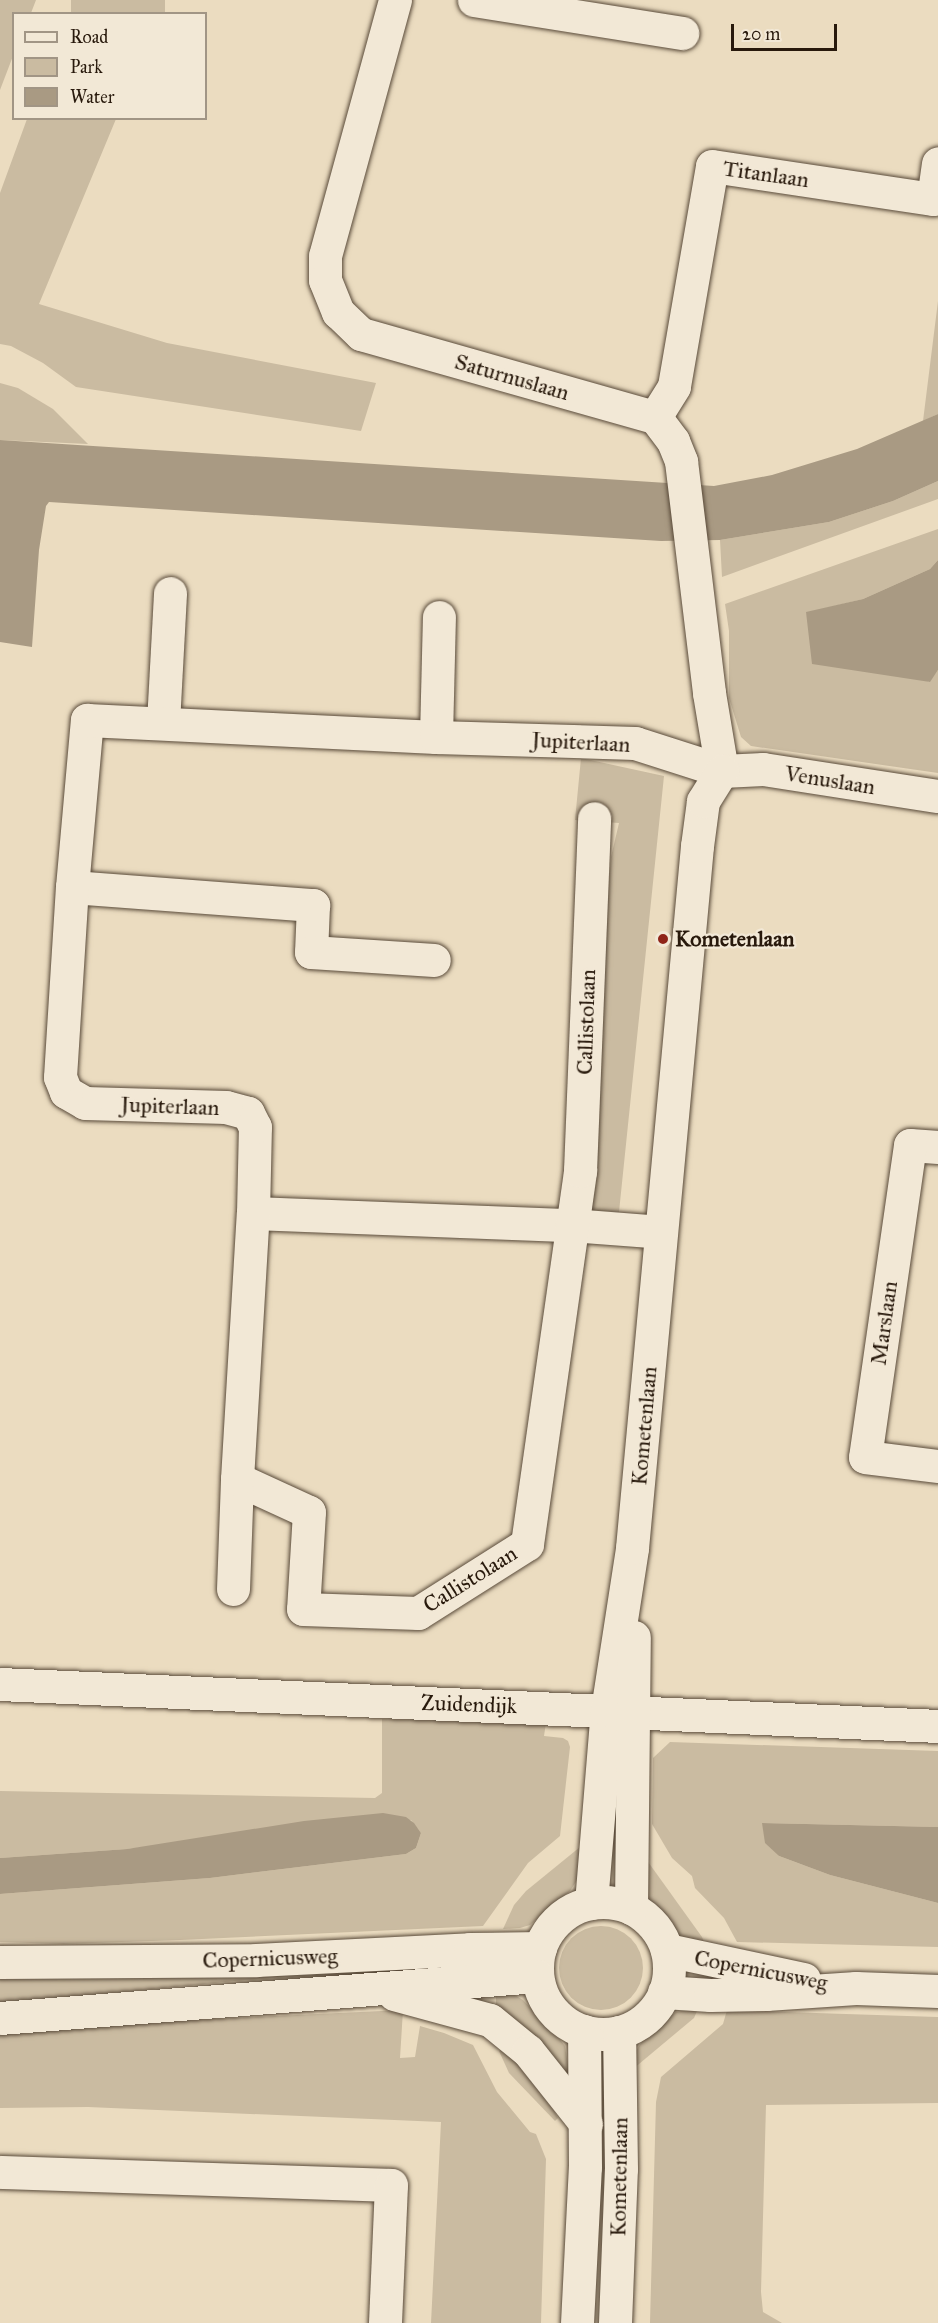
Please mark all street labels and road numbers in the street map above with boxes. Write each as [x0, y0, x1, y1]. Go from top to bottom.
street label: Titanlaan [721, 155, 811, 193]
street label: Saturnuslaan [452, 348, 572, 406]
street label: Jupiterlaan [531, 726, 631, 758]
street label: Venuslaan [783, 760, 877, 800]
street label: Callistolaan [571, 969, 601, 1075]
street label: Jupiterlaan [120, 1091, 220, 1121]
street label: Marslaan [865, 1279, 903, 1367]
street label: Kometenlaan [626, 1365, 662, 1487]
street label: Callistolaan [418, 1540, 522, 1618]
street label: Zuidendijk [421, 1689, 517, 1719]
street label: Copernicusweg [202, 1942, 338, 1974]
street label: Copernicusweg [692, 1944, 830, 1996]
street label: Kometenlaan [605, 2117, 633, 2237]

